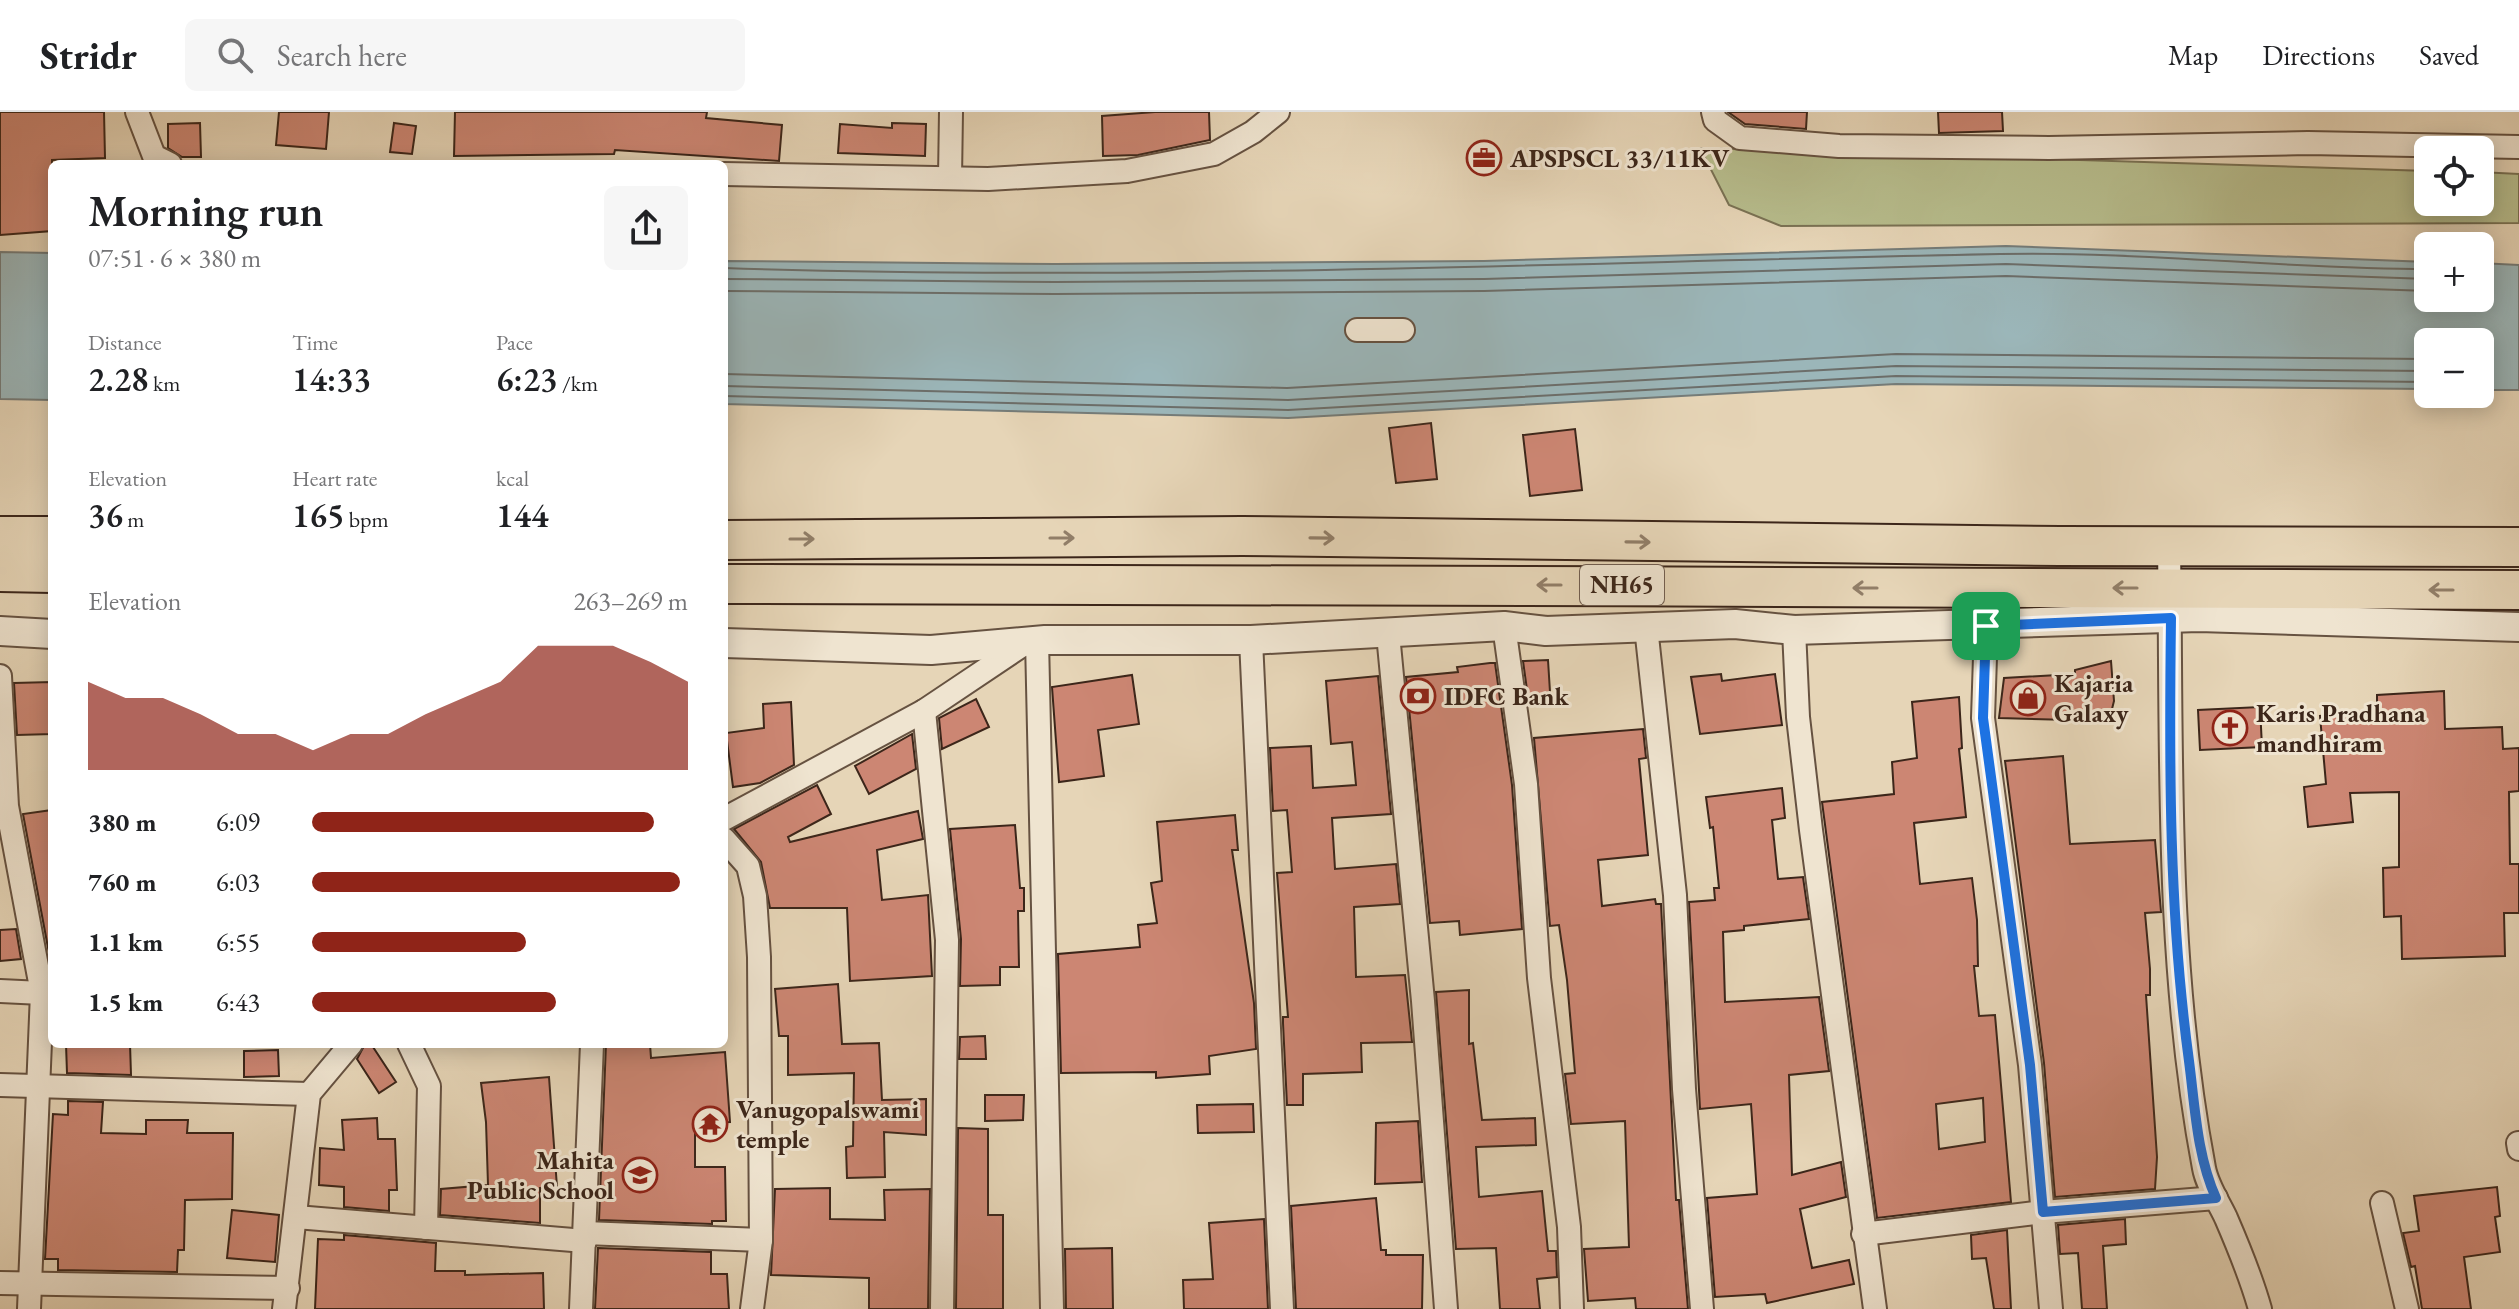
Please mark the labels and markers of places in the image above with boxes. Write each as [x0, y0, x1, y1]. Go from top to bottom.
office icon: APSPSCL 33/11KV [1465, 139, 1503, 177]
place label: APSPSCL 33/11KV [1509, 141, 1730, 175]
pin [1952, 592, 2020, 660]
place label: Kajaria Galaxy [2054, 666, 2134, 730]
bank icon: IDFC Bank [1399, 677, 1437, 715]
place label: IDFC Bank [1444, 679, 1570, 713]
shop icon: Kajaria Galaxy [2009, 679, 2047, 717]
place label: Karis Pradhana mandhiram [2256, 696, 2426, 760]
church icon: Karis Pradhana mandhiram [2211, 709, 2249, 747]
place label: Vanugopalswami temple [736, 1092, 920, 1156]
temple icon: Vanugopalswami temple [691, 1105, 729, 1143]
place label: Mahita Public School [467, 1143, 615, 1207]
school or university icon: Mahita Public School [621, 1156, 659, 1194]

